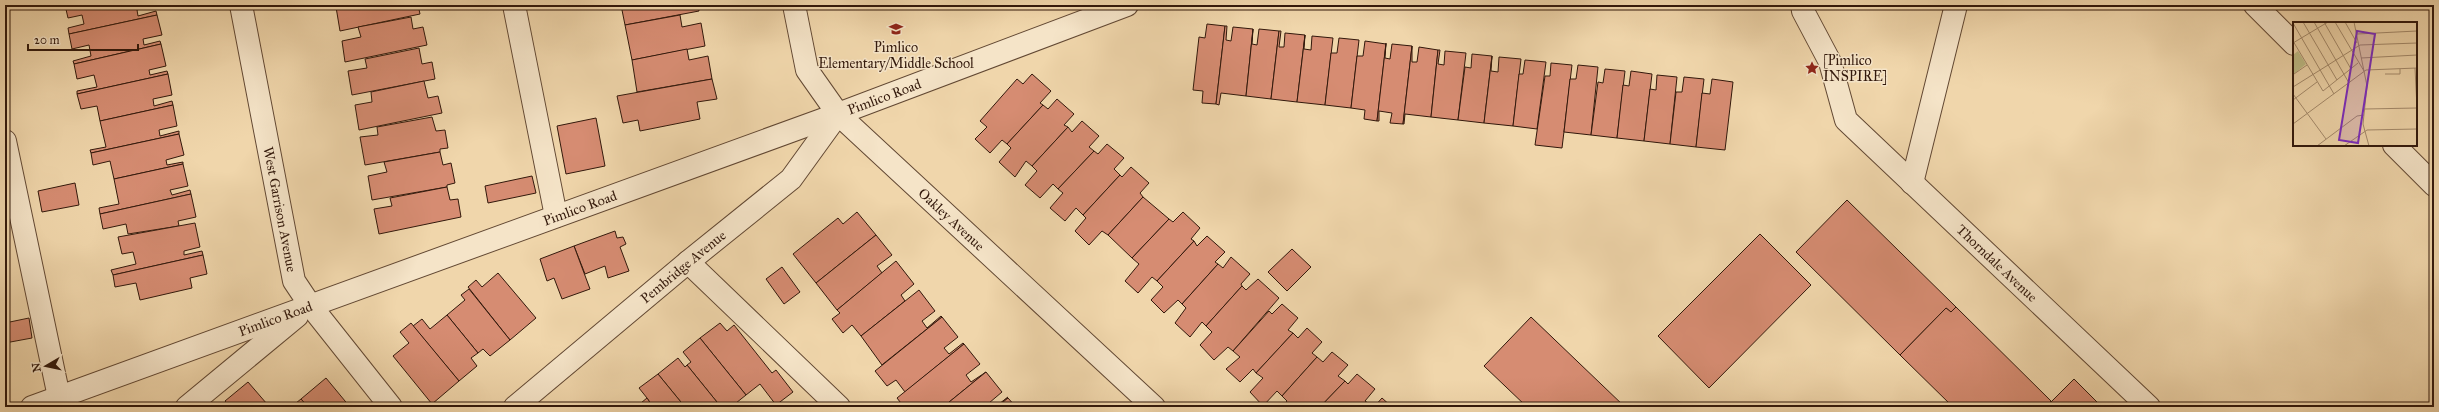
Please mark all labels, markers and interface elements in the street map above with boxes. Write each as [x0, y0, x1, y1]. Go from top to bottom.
school or university icon: Pimlico Elementary/Middle School [888, 21, 904, 37]
inset map [2293, 22, 2417, 146]
scale bar [28, 26, 138, 52]
text: 20 m [34, 33, 60, 47]
place label: Pimlico Elementary/Middle School [818, 39, 974, 72]
place label: [Pimlico INSPIRE] [1823, 52, 1887, 85]
place icon: [Pimlico INSPIRE] [1804, 60, 1820, 76]
street label: Pimlico Road [845, 75, 923, 118]
street label: West Garrison Avenue [260, 145, 301, 273]
street label: Oakley Avenue [915, 184, 988, 254]
street label: Pimlico Road [541, 187, 619, 229]
street label: Thorndale Avenue [1953, 221, 2041, 305]
street label: Pembridge Avenue [637, 226, 729, 307]
street label: Pimlico Road [236, 297, 315, 340]
north arrow [26, 346, 66, 386]
text: N [29, 361, 44, 373]

